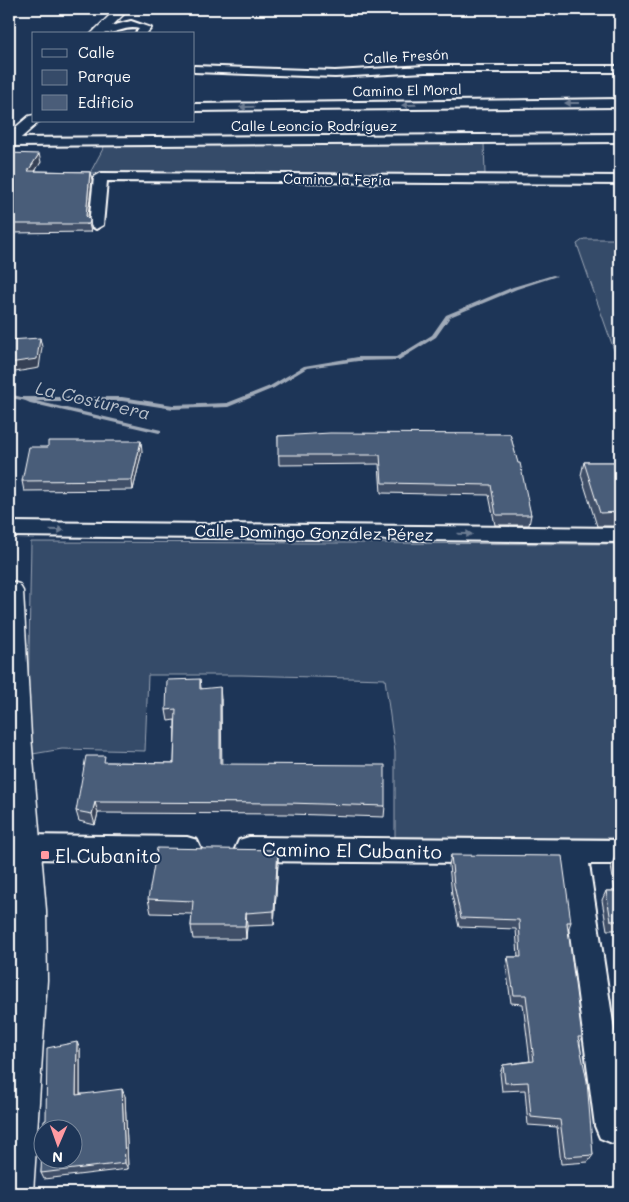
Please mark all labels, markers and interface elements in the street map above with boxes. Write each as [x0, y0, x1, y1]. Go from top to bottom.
legend [32, 32, 195, 122]
text: Calle [78, 42, 115, 62]
street label: Calle Fresón [363, 44, 449, 68]
text: Parque [78, 66, 131, 86]
street label: Camino El Moral [352, 80, 462, 100]
text: Edificio [78, 92, 134, 112]
one-way arrow [563, 99, 579, 107]
one-way arrow [401, 101, 417, 109]
one-way arrow [238, 103, 254, 111]
street label: Calle Leoncio Rodríguez [231, 116, 397, 135]
street label: Camino la Feria [283, 169, 391, 189]
water label: La Costurera [33, 375, 153, 425]
street label: Calle Domingo González Pérez [194, 519, 434, 545]
one-way arrow [50, 526, 66, 534]
one-way arrow [457, 530, 473, 538]
street label: Camino El Cubanito [262, 836, 442, 864]
place label: El Cubanito [55, 843, 161, 868]
marker: El Cubanito [39, 849, 51, 861]
north arrow [32, 1120, 82, 1170]
text: N [52, 1148, 63, 1167]

